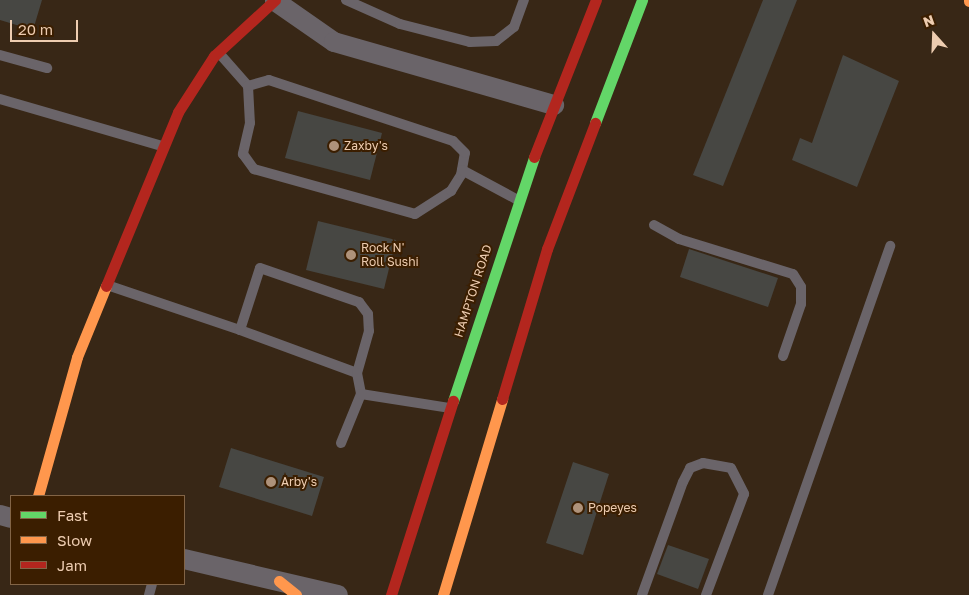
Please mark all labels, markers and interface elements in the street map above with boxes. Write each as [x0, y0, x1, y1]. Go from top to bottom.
scale bar [12, 10, 80, 42]
north arrow [909, 10, 959, 60]
text: N [921, 11, 937, 30]
text: 20 m [18, 20, 53, 38]
place label: Zaxby's [344, 139, 388, 153]
marker: Zaxby's [328, 140, 340, 152]
place label: Rock N' Roll Sushi [361, 241, 419, 269]
street label: HAMPTON ROAD [451, 243, 495, 339]
marker: Rock N' Roll Sushi [345, 249, 357, 261]
place label: Arby's [281, 475, 317, 489]
marker: Arby's [265, 476, 277, 488]
legend [10, 495, 185, 585]
place label: Popeyes [588, 501, 637, 515]
marker: Popeyes [572, 502, 584, 514]
text: Fast [57, 506, 88, 524]
text: Slow [57, 531, 92, 549]
text: Jam [57, 556, 87, 574]

